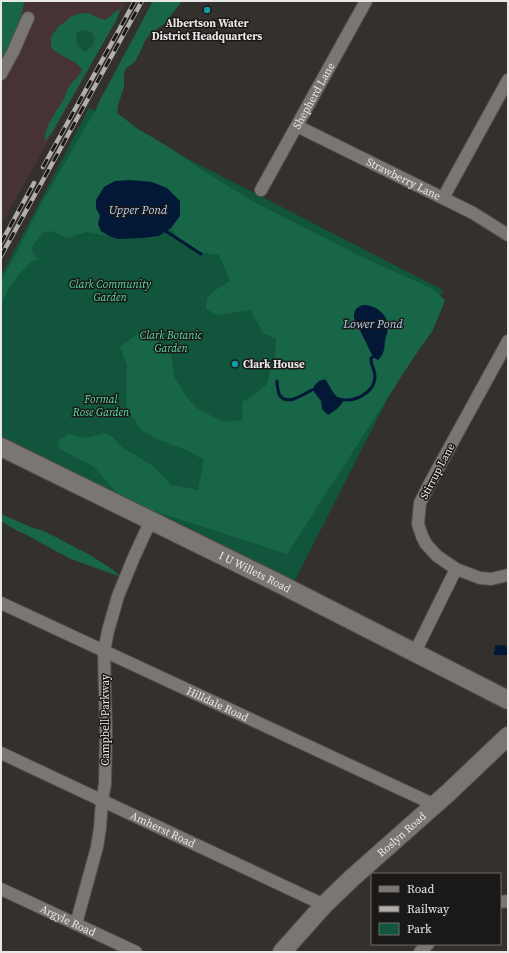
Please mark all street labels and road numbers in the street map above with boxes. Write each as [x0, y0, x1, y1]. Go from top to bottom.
street label: Shepherd Lane [289, 60, 339, 132]
street label: Strawberry Lane [364, 154, 444, 204]
street label: Stirrup Lane [416, 440, 459, 502]
street label: I U Willets Road [216, 548, 294, 597]
street label: Campbell Parkway [98, 674, 113, 766]
street label: Hilldale Road [184, 683, 252, 725]
street label: Amherst Road [128, 808, 198, 852]
street label: Roslyn Road [374, 808, 430, 860]
street label: Argyle Road [38, 901, 99, 940]

